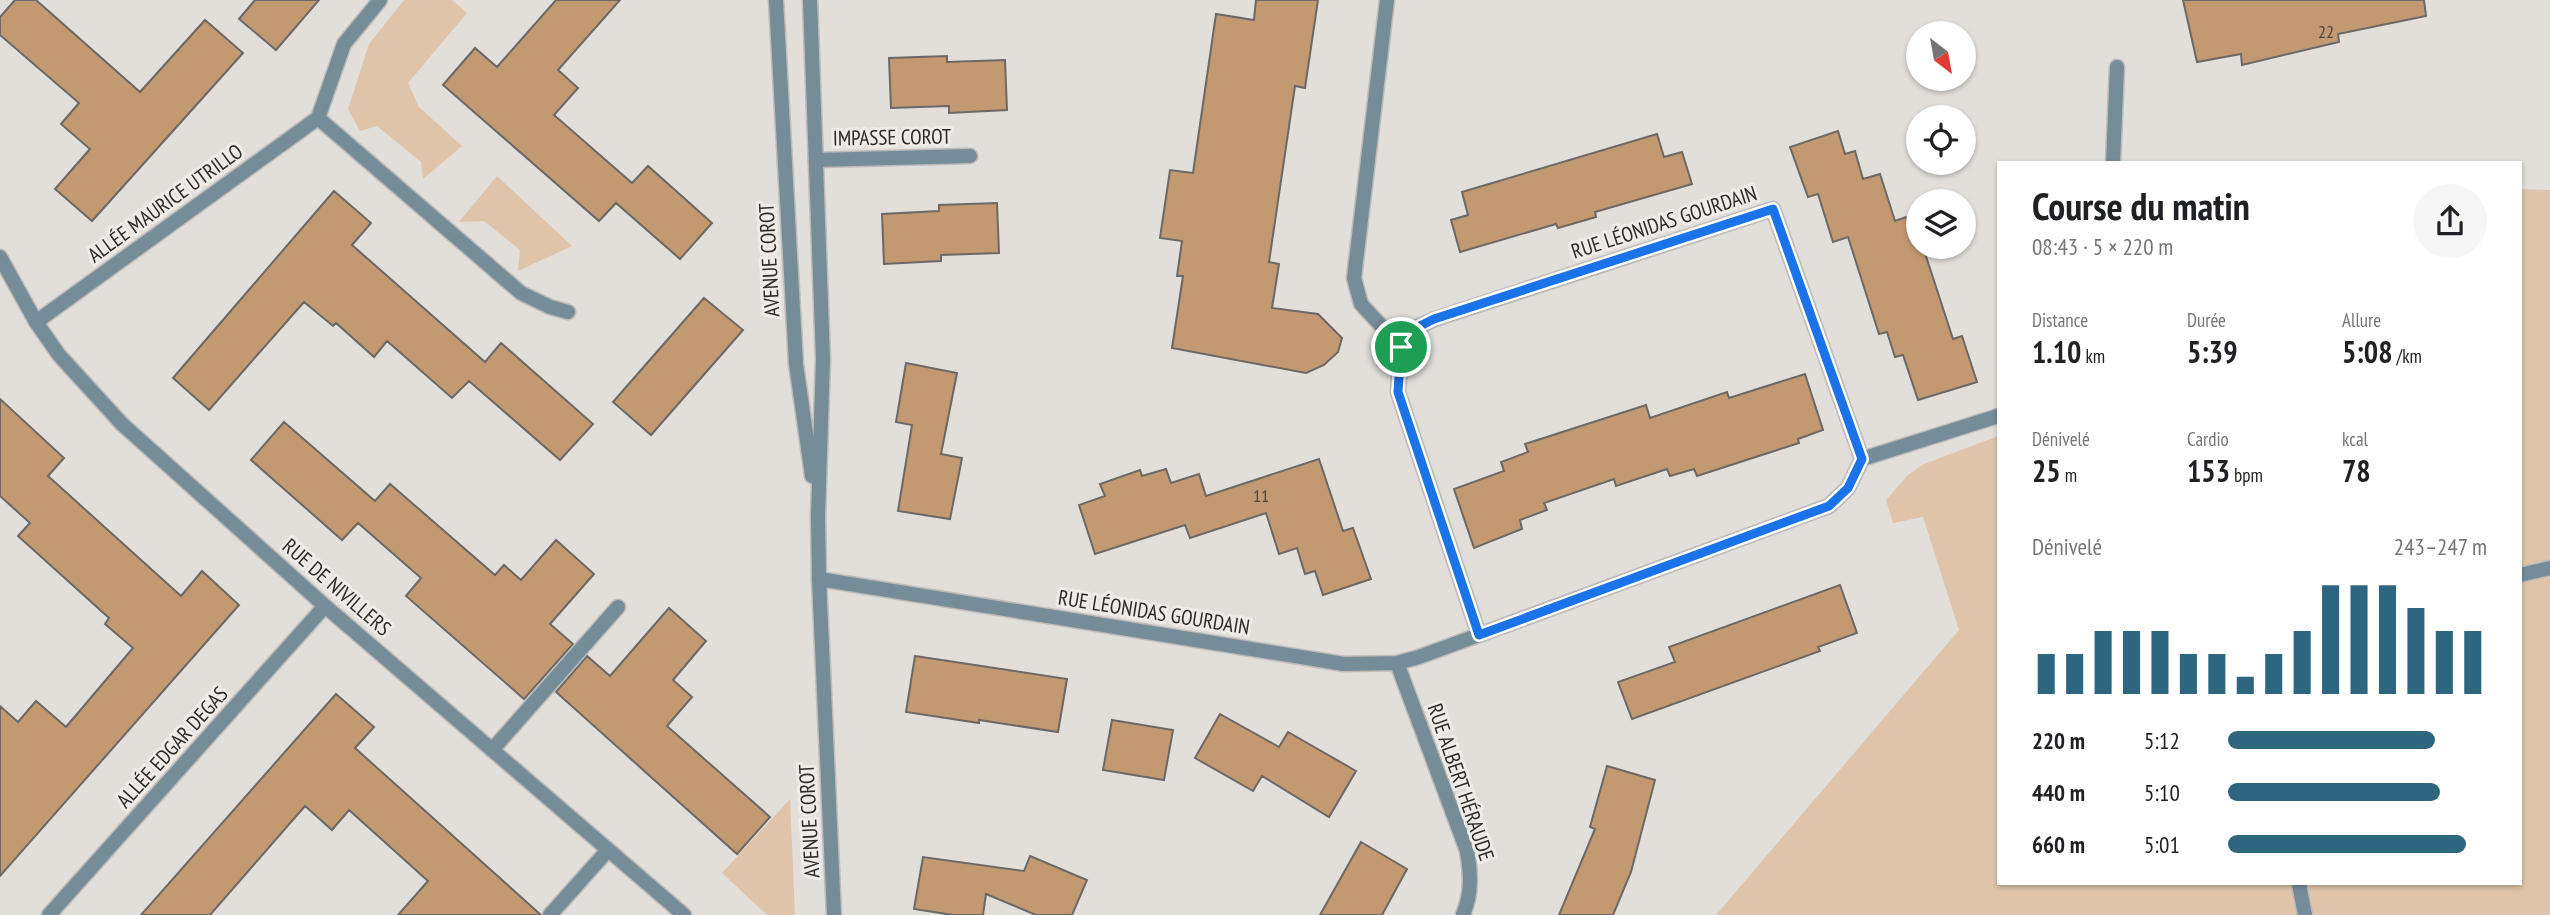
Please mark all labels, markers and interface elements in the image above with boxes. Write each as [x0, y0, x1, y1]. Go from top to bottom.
house number: 22 [2318, 20, 2334, 43]
north arrow [1906, 21, 1976, 91]
map controls [1906, 21, 1976, 259]
button: locate [1906, 105, 1976, 175]
street label: IMPASSE COROT [833, 122, 952, 152]
street label: ALLÉE MAURICE UTRILLO [82, 138, 248, 268]
street label: RUE LÉONIDAS GOURDAIN [1568, 179, 1760, 265]
text: Course du matin [2032, 181, 2250, 230]
button: share [2413, 184, 2487, 258]
button: layers [1906, 189, 1976, 259]
street label: AVENUE COROT [753, 202, 785, 318]
text: 08:43 · 5 × 220 m [2032, 232, 2173, 261]
text: Distance [2032, 308, 2088, 332]
text: Durée [2187, 308, 2226, 332]
text: Allure [2342, 308, 2381, 332]
pin [1371, 317, 1431, 377]
icon: arrive [1382, 328, 1420, 366]
text: 1.10 [2032, 332, 2081, 371]
text: 5:39 [2187, 332, 2238, 371]
text: 5:08 [2342, 332, 2393, 371]
text: km [2081, 344, 2105, 368]
text: /km [2393, 344, 2422, 368]
text: Dénivelé [2032, 427, 2090, 451]
text: Cardio [2187, 427, 2229, 451]
text: kcal [2342, 427, 2368, 451]
text: 25 [2032, 451, 2061, 490]
text: 153 [2187, 451, 2230, 490]
text: 78 [2342, 451, 2371, 490]
text: m [2061, 463, 2077, 487]
text: bpm [2230, 463, 2263, 487]
house number: 11 [1253, 484, 1269, 507]
street label: RUE DE NIVILLERS [277, 532, 397, 642]
text: Dénivelé [2032, 532, 2102, 561]
text: 243–247 m [2394, 532, 2487, 561]
street label: RUE LÉONIDAS GOURDAIN [1056, 584, 1252, 640]
street label: ALLÉE EDGAR DEGAS [110, 681, 234, 813]
street label: RUE ALBERT HÉRAUDE [1421, 700, 1501, 864]
text: 220 m [2032, 726, 2085, 755]
text: 5:12 [2144, 726, 2180, 755]
street label: AVENUE COROT [793, 763, 825, 879]
text: 440 m [2032, 778, 2085, 807]
text: 5:10 [2144, 778, 2180, 807]
text: 660 m [2032, 830, 2085, 859]
text: 5:01 [2144, 830, 2180, 859]

